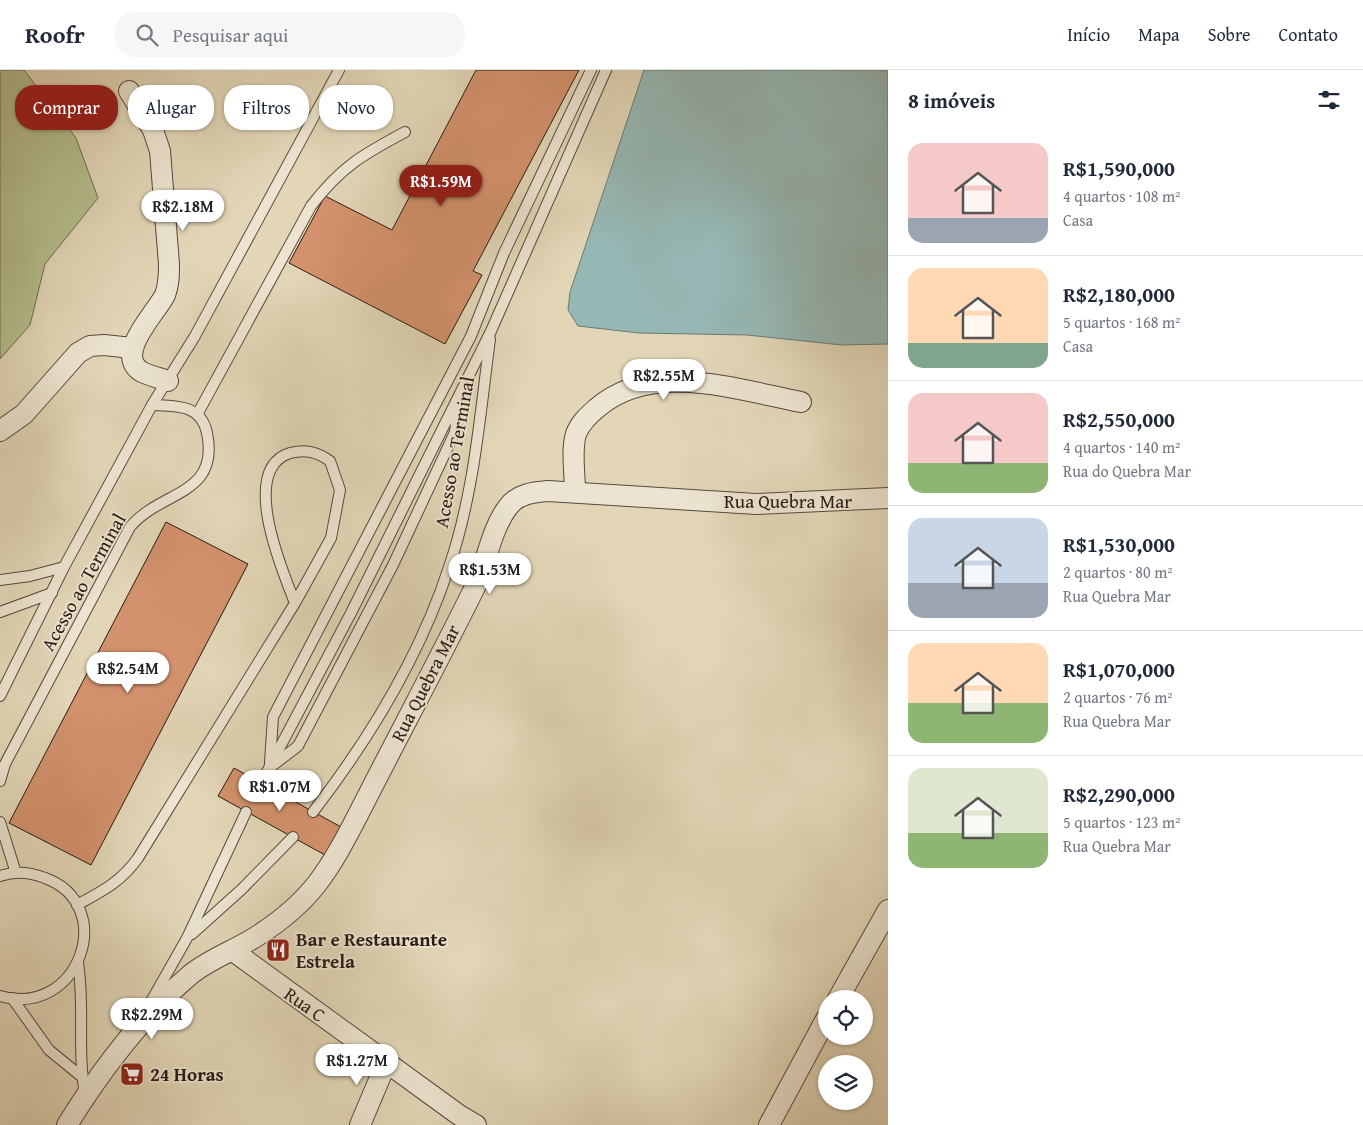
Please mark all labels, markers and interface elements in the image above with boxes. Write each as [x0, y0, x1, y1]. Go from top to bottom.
search box [115, 12, 465, 57]
text: Roofr [25, 17, 85, 52]
icon: search [133, 21, 161, 49]
text: Pesquisar aqui [173, 21, 288, 49]
text: Início [1067, 21, 1110, 48]
text: Mapa [1138, 21, 1180, 48]
text: Sobre [1208, 21, 1251, 48]
text: Contato [1279, 21, 1338, 48]
chip: Comprar [15, 85, 118, 130]
chip: Alugar [128, 85, 214, 130]
chip: Filtros [224, 85, 309, 130]
chip: Novo [319, 85, 393, 130]
text: 8 imóveis [908, 85, 995, 116]
icon: filters [1315, 86, 1343, 114]
text: R$1,590,000 [1063, 153, 1175, 184]
icon: home [948, 163, 1008, 223]
pin: R$1.59M [395, 164, 487, 207]
text: R$1.59M [410, 169, 472, 193]
text: 4 quartos · 108 m² [1063, 184, 1180, 208]
pin: R$2.18M [137, 190, 229, 232]
text: R$2.18M [152, 194, 214, 218]
text: Casa [1063, 208, 1093, 232]
text: R$2,180,000 [1063, 279, 1175, 310]
icon: home [948, 288, 1008, 348]
text: 5 quartos · 168 m² [1063, 310, 1180, 334]
text: Casa [1063, 334, 1093, 358]
pin: R$2.55M [618, 358, 710, 401]
text: R$2.55M [633, 363, 695, 387]
street label: Acesso ao Terminal [427, 374, 481, 530]
text: R$2,550,000 [1063, 404, 1175, 435]
icon: home [948, 413, 1008, 473]
text: 4 quartos · 140 m² [1063, 435, 1180, 459]
text: Rua do Quebra Mar [1063, 459, 1191, 483]
street label: Rua Quebra Mar [724, 487, 852, 515]
street label: Acesso ao Terminal [34, 508, 132, 656]
text: R$1,530,000 [1063, 529, 1175, 560]
icon: home [948, 538, 1008, 598]
pin: R$1.53M [444, 552, 536, 595]
text: R$1.53M [459, 557, 521, 581]
text: 2 quartos · 80 m² [1063, 560, 1173, 584]
text: Rua Quebra Mar [1063, 584, 1171, 608]
street label: Rua Quebra Mar [383, 619, 467, 746]
pin: R$2.54M [82, 652, 174, 694]
text: R$1,070,000 [1063, 654, 1175, 685]
text: R$2.54M [97, 656, 159, 680]
icon: home [948, 663, 1008, 723]
text: 2 quartos · 76 m² [1063, 685, 1173, 709]
text: Rua Quebra Mar [1063, 709, 1171, 733]
pin: R$1.07M [234, 770, 326, 812]
text: R$1.07M [249, 774, 311, 798]
text: R$2,290,000 [1063, 779, 1175, 810]
icon: home [948, 788, 1008, 848]
text: 5 quartos · 123 m² [1063, 810, 1180, 834]
text: Rua Quebra Mar [1063, 834, 1171, 858]
place label: Bar e Restaurante Estrela [296, 925, 447, 975]
restaurant icon: Bar e Restaurante Estrela [265, 937, 291, 963]
street label: Rua C [279, 980, 331, 1028]
map controls [818, 990, 873, 1110]
button: locate [818, 990, 873, 1045]
pin: R$2.29M [106, 998, 198, 1040]
text: R$2.29M [121, 1002, 183, 1026]
pin: R$1.27M [311, 1044, 403, 1086]
text: R$1.27M [326, 1048, 388, 1072]
button: layers [818, 1055, 873, 1110]
place label: 24 Horas [150, 1060, 224, 1088]
supermarket icon: 24 Horas [119, 1061, 145, 1087]

